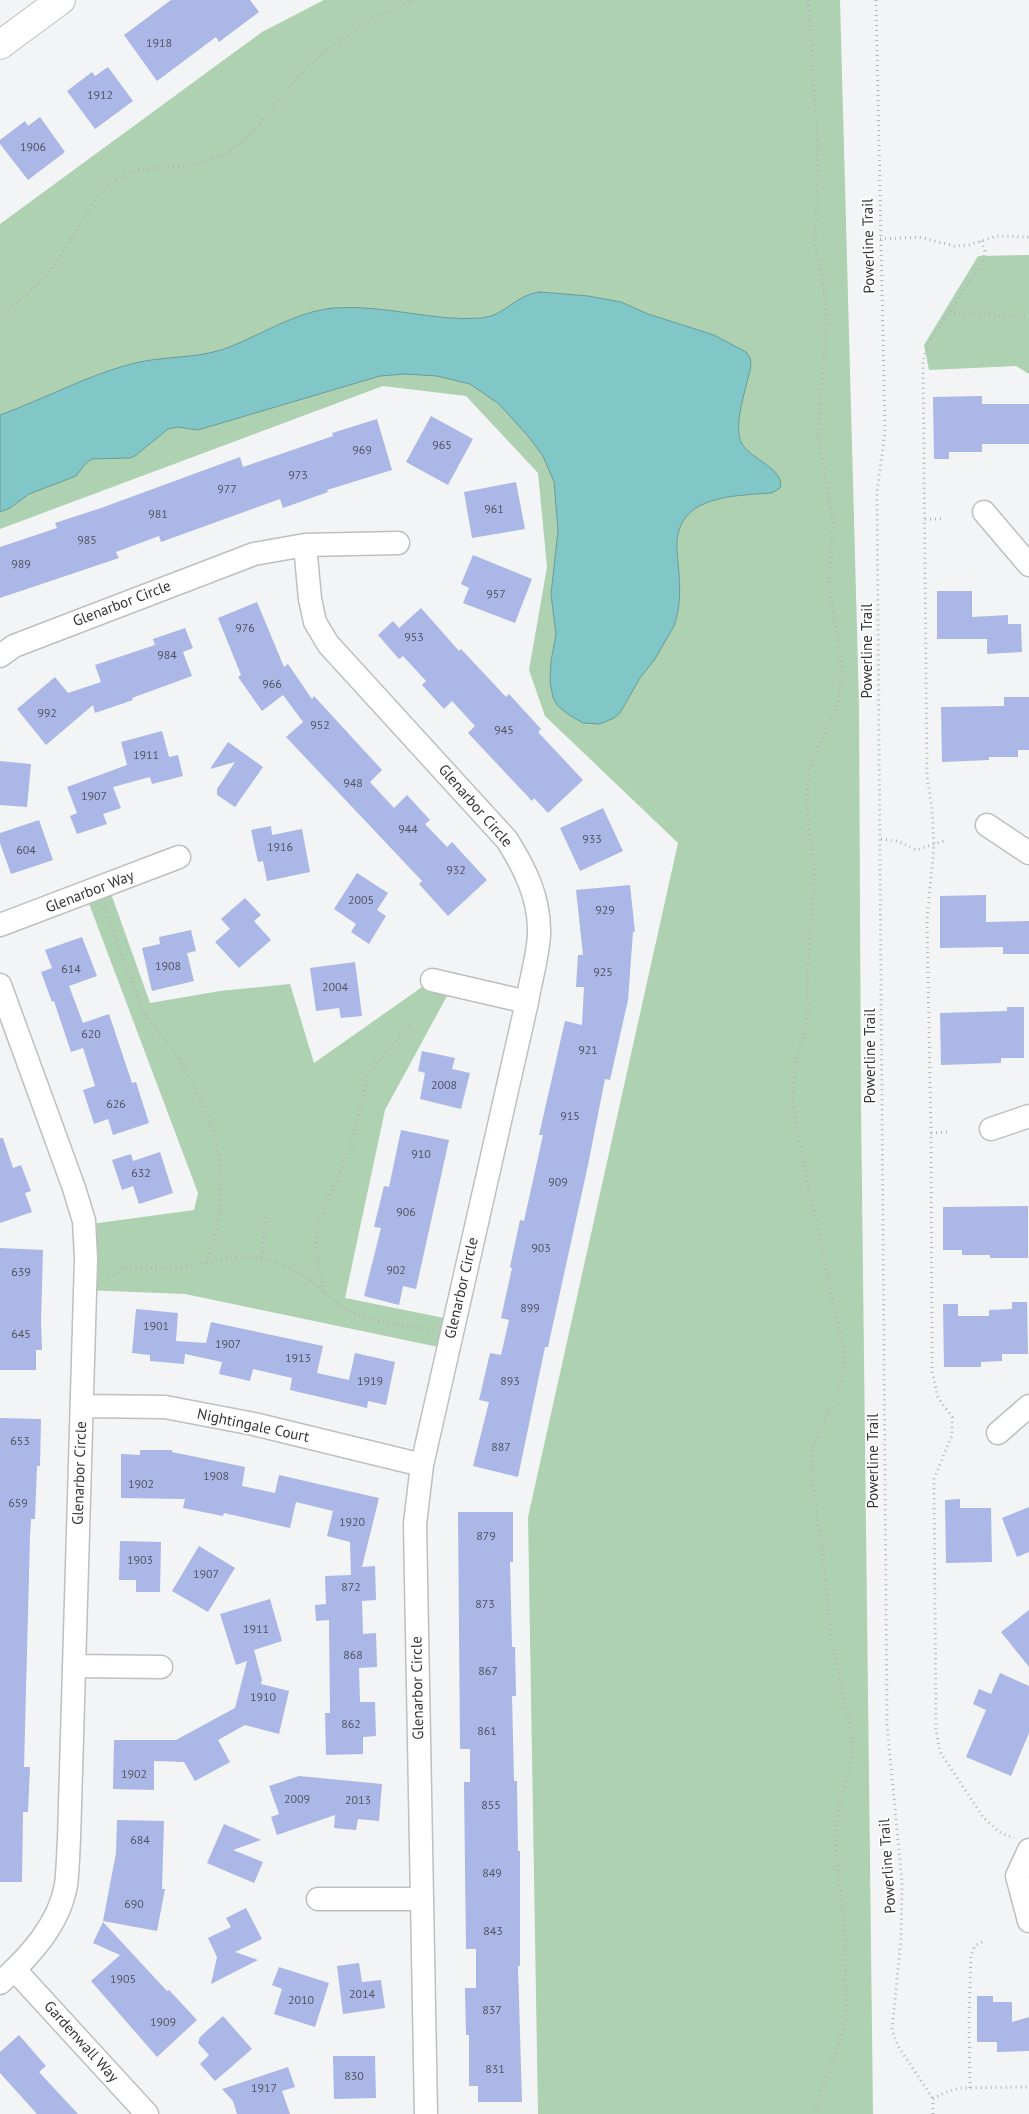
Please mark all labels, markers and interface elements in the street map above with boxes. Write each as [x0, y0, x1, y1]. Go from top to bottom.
house number: 1918 [146, 37, 172, 51]
house number: 1912 [87, 89, 113, 103]
house number: 1906 [20, 141, 46, 155]
street label: Powerline Trail [859, 198, 879, 294]
house number: 965 [432, 439, 452, 453]
house number: 969 [352, 444, 372, 458]
house number: 973 [288, 469, 308, 483]
house number: 977 [217, 483, 237, 497]
house number: 961 [484, 503, 504, 517]
house number: 981 [148, 508, 168, 522]
house number: 985 [77, 534, 97, 548]
house number: 989 [11, 558, 31, 572]
street label: Glenarbor Circle [70, 577, 174, 631]
house number: 957 [486, 588, 506, 602]
street label: Powerline Trail [859, 603, 877, 699]
house number: 976 [235, 622, 255, 636]
house number: 953 [404, 631, 424, 645]
house number: 984 [157, 649, 177, 663]
house number: 966 [262, 678, 282, 692]
house number: 992 [37, 707, 57, 721]
house number: 952 [310, 719, 330, 733]
house number: 945 [494, 724, 514, 738]
house number: 1911 [133, 749, 159, 763]
street label: Glenarbor Circle [434, 761, 516, 851]
house number: 948 [343, 777, 363, 791]
house number: 1907 [81, 790, 107, 804]
house number: 944 [398, 823, 418, 837]
house number: 933 [582, 833, 602, 847]
house number: 1916 [267, 841, 293, 855]
house number: 604 [16, 844, 36, 858]
house number: 932 [446, 864, 466, 878]
street label: Glenarbor Way [43, 867, 137, 917]
house number: 2005 [348, 894, 374, 908]
house number: 929 [595, 904, 615, 918]
house number: 1908 [155, 960, 181, 974]
house number: 614 [61, 963, 81, 977]
house number: 925 [593, 966, 613, 980]
house number: 2004 [322, 981, 348, 995]
street label: Powerline Trail [862, 1008, 880, 1104]
house number: 620 [81, 1028, 101, 1042]
house number: 921 [578, 1044, 598, 1058]
house number: 2008 [431, 1079, 457, 1093]
house number: 626 [106, 1098, 126, 1112]
house number: 915 [560, 1110, 580, 1124]
house number: 910 [411, 1148, 431, 1162]
house number: 632 [131, 1167, 151, 1181]
house number: 909 [548, 1176, 568, 1190]
house number: 906 [396, 1206, 416, 1220]
street label: Glenarbor Circle [442, 1235, 482, 1341]
house number: 903 [531, 1242, 551, 1256]
house number: 902 [386, 1264, 406, 1278]
house number: 639 [11, 1266, 31, 1280]
house number: 899 [520, 1302, 540, 1316]
house number: 1901 [143, 1320, 169, 1334]
house number: 645 [11, 1328, 31, 1342]
house number: 1907 [215, 1338, 241, 1352]
house number: 1913 [285, 1352, 311, 1366]
house number: 1919 [357, 1375, 383, 1389]
house number: 893 [500, 1375, 520, 1389]
street label: Nightingale Court [195, 1405, 311, 1447]
street label: Powerline Trail [865, 1413, 883, 1509]
street label: Glenarbor Circle [69, 1421, 91, 1525]
house number: 653 [10, 1435, 30, 1449]
house number: 887 [491, 1441, 511, 1455]
house number: 1908 [203, 1470, 229, 1484]
house number: 1902 [128, 1478, 154, 1492]
house number: 659 [8, 1497, 28, 1511]
house number: 1920 [339, 1516, 365, 1530]
house number: 879 [476, 1530, 496, 1544]
house number: 1903 [127, 1554, 153, 1568]
house number: 1907 [193, 1568, 219, 1582]
house number: 872 [341, 1581, 361, 1595]
house number: 873 [475, 1598, 495, 1612]
house number: 1911 [243, 1623, 269, 1637]
street label: Glenarbor Circle [408, 1636, 428, 1740]
house number: 868 [343, 1649, 363, 1663]
house number: 867 [478, 1665, 498, 1679]
house number: 1910 [250, 1691, 276, 1705]
house number: 862 [341, 1718, 361, 1732]
house number: 861 [477, 1725, 497, 1739]
house number: 1902 [121, 1768, 147, 1782]
house number: 2009 [284, 1793, 310, 1807]
house number: 2013 [345, 1794, 371, 1808]
house number: 855 [481, 1799, 501, 1813]
street label: Powerline Trail [876, 1818, 900, 1914]
house number: 684 [130, 1834, 150, 1848]
house number: 849 [482, 1867, 502, 1881]
house number: 690 [124, 1898, 144, 1912]
house number: 843 [483, 1925, 503, 1939]
house number: 1905 [110, 1973, 136, 1987]
house number: 2014 [349, 1988, 375, 2002]
house number: 2010 [288, 1994, 314, 2008]
street label: Gardenwall Way [40, 1998, 122, 2086]
house number: 837 [482, 2004, 502, 2018]
house number: 1909 [150, 2016, 176, 2030]
house number: 831 [485, 2063, 505, 2077]
house number: 830 [344, 2070, 364, 2084]
house number: 1917 [251, 2082, 277, 2096]

